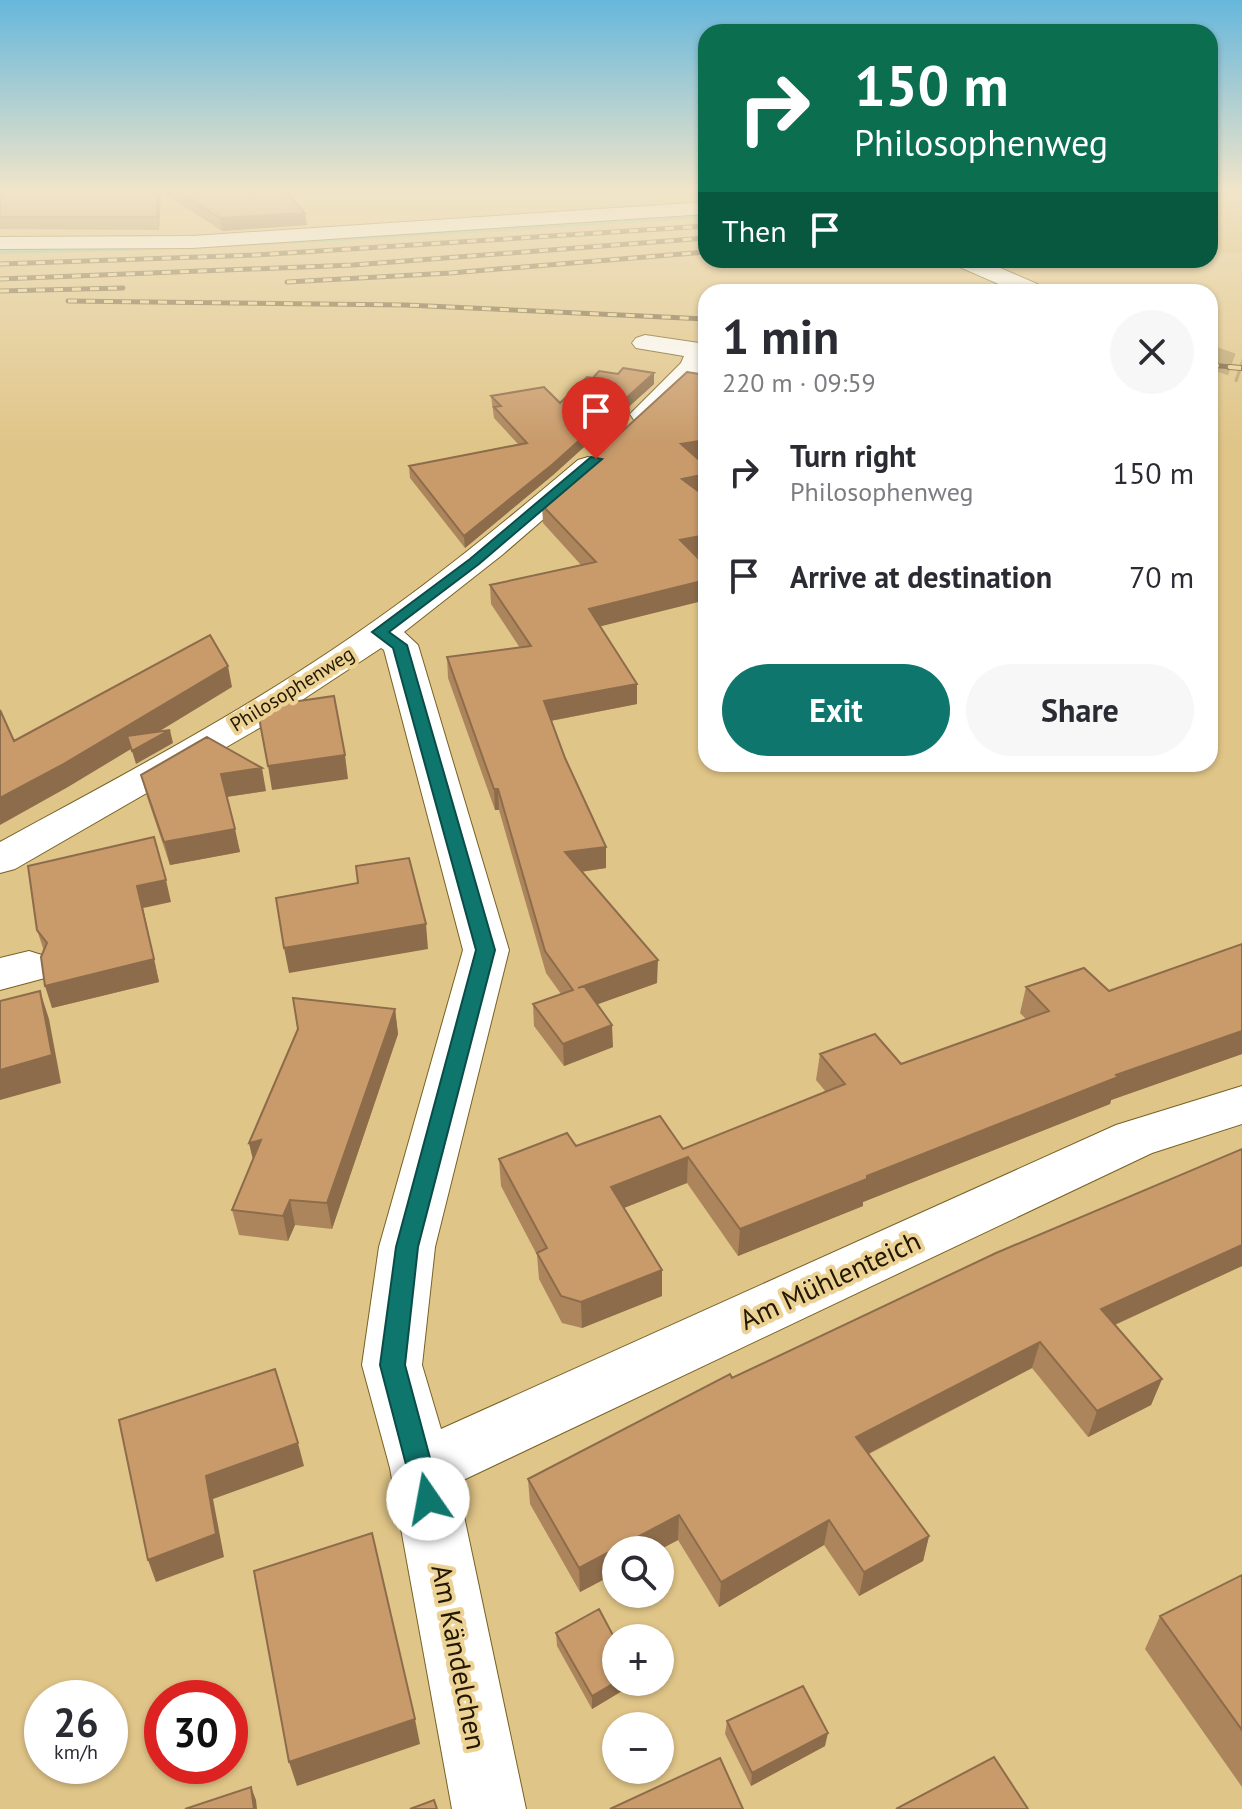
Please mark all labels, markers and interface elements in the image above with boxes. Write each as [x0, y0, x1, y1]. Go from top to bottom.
text: 150 m [854, 49, 1009, 121]
icon: right [722, 56, 826, 160]
text: Philosophenweg [854, 119, 1108, 166]
icon: arrive [803, 208, 847, 252]
text: Then [722, 211, 787, 250]
text: 1 min [722, 305, 839, 367]
button: close [1110, 310, 1194, 394]
text: 220 m · 09:59 [722, 366, 876, 399]
pin [562, 377, 630, 459]
icon: arrive [574, 389, 618, 433]
text: Turn right [790, 436, 916, 475]
icon: right [722, 450, 766, 494]
text: 150 m [1113, 453, 1194, 492]
text: Philosophenweg [790, 475, 974, 508]
icon: arrive [722, 554, 766, 598]
text: Arrive at destination [790, 557, 1052, 596]
text: 70 m [1129, 557, 1194, 596]
street label: Philosophenweg [225, 641, 359, 737]
button: Exit [722, 664, 950, 756]
button: Share [966, 664, 1194, 756]
street label: Am Mühlenteich [733, 1221, 926, 1338]
position arrow [386, 1457, 470, 1541]
map controls [602, 1536, 674, 1784]
button: search [602, 1536, 674, 1608]
street label: Am Kändelchen [423, 1561, 496, 1753]
button: + [602, 1624, 674, 1696]
speed limit sign: 30 [144, 1680, 248, 1784]
text: 26 [53, 1696, 99, 1748]
button: − [602, 1712, 674, 1784]
text: km/h [54, 1739, 98, 1765]

